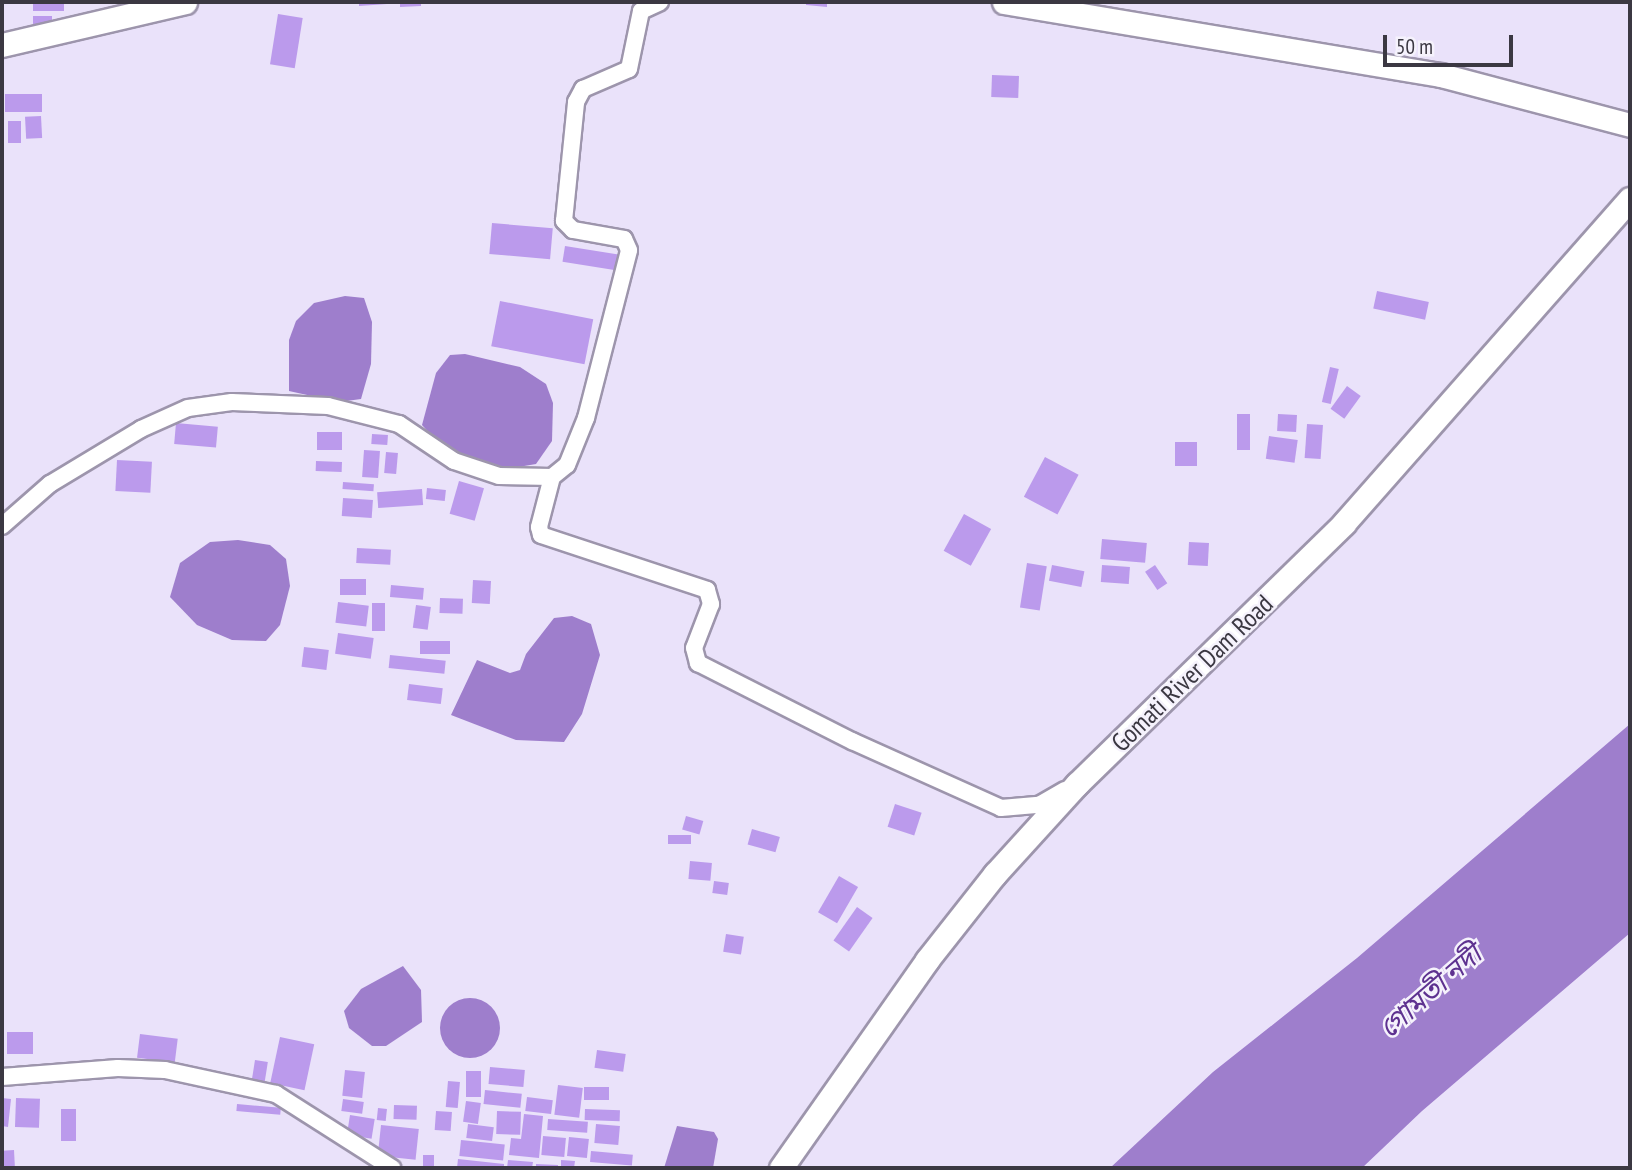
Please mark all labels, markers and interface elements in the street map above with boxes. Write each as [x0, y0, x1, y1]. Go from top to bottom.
scale bar [1387, 21, 1516, 65]
text: 50 m [1396, 33, 1433, 60]
street label: Gomati River Dam Road [1105, 588, 1279, 758]
water label: গোমতী নদী [1372, 937, 1488, 1045]

